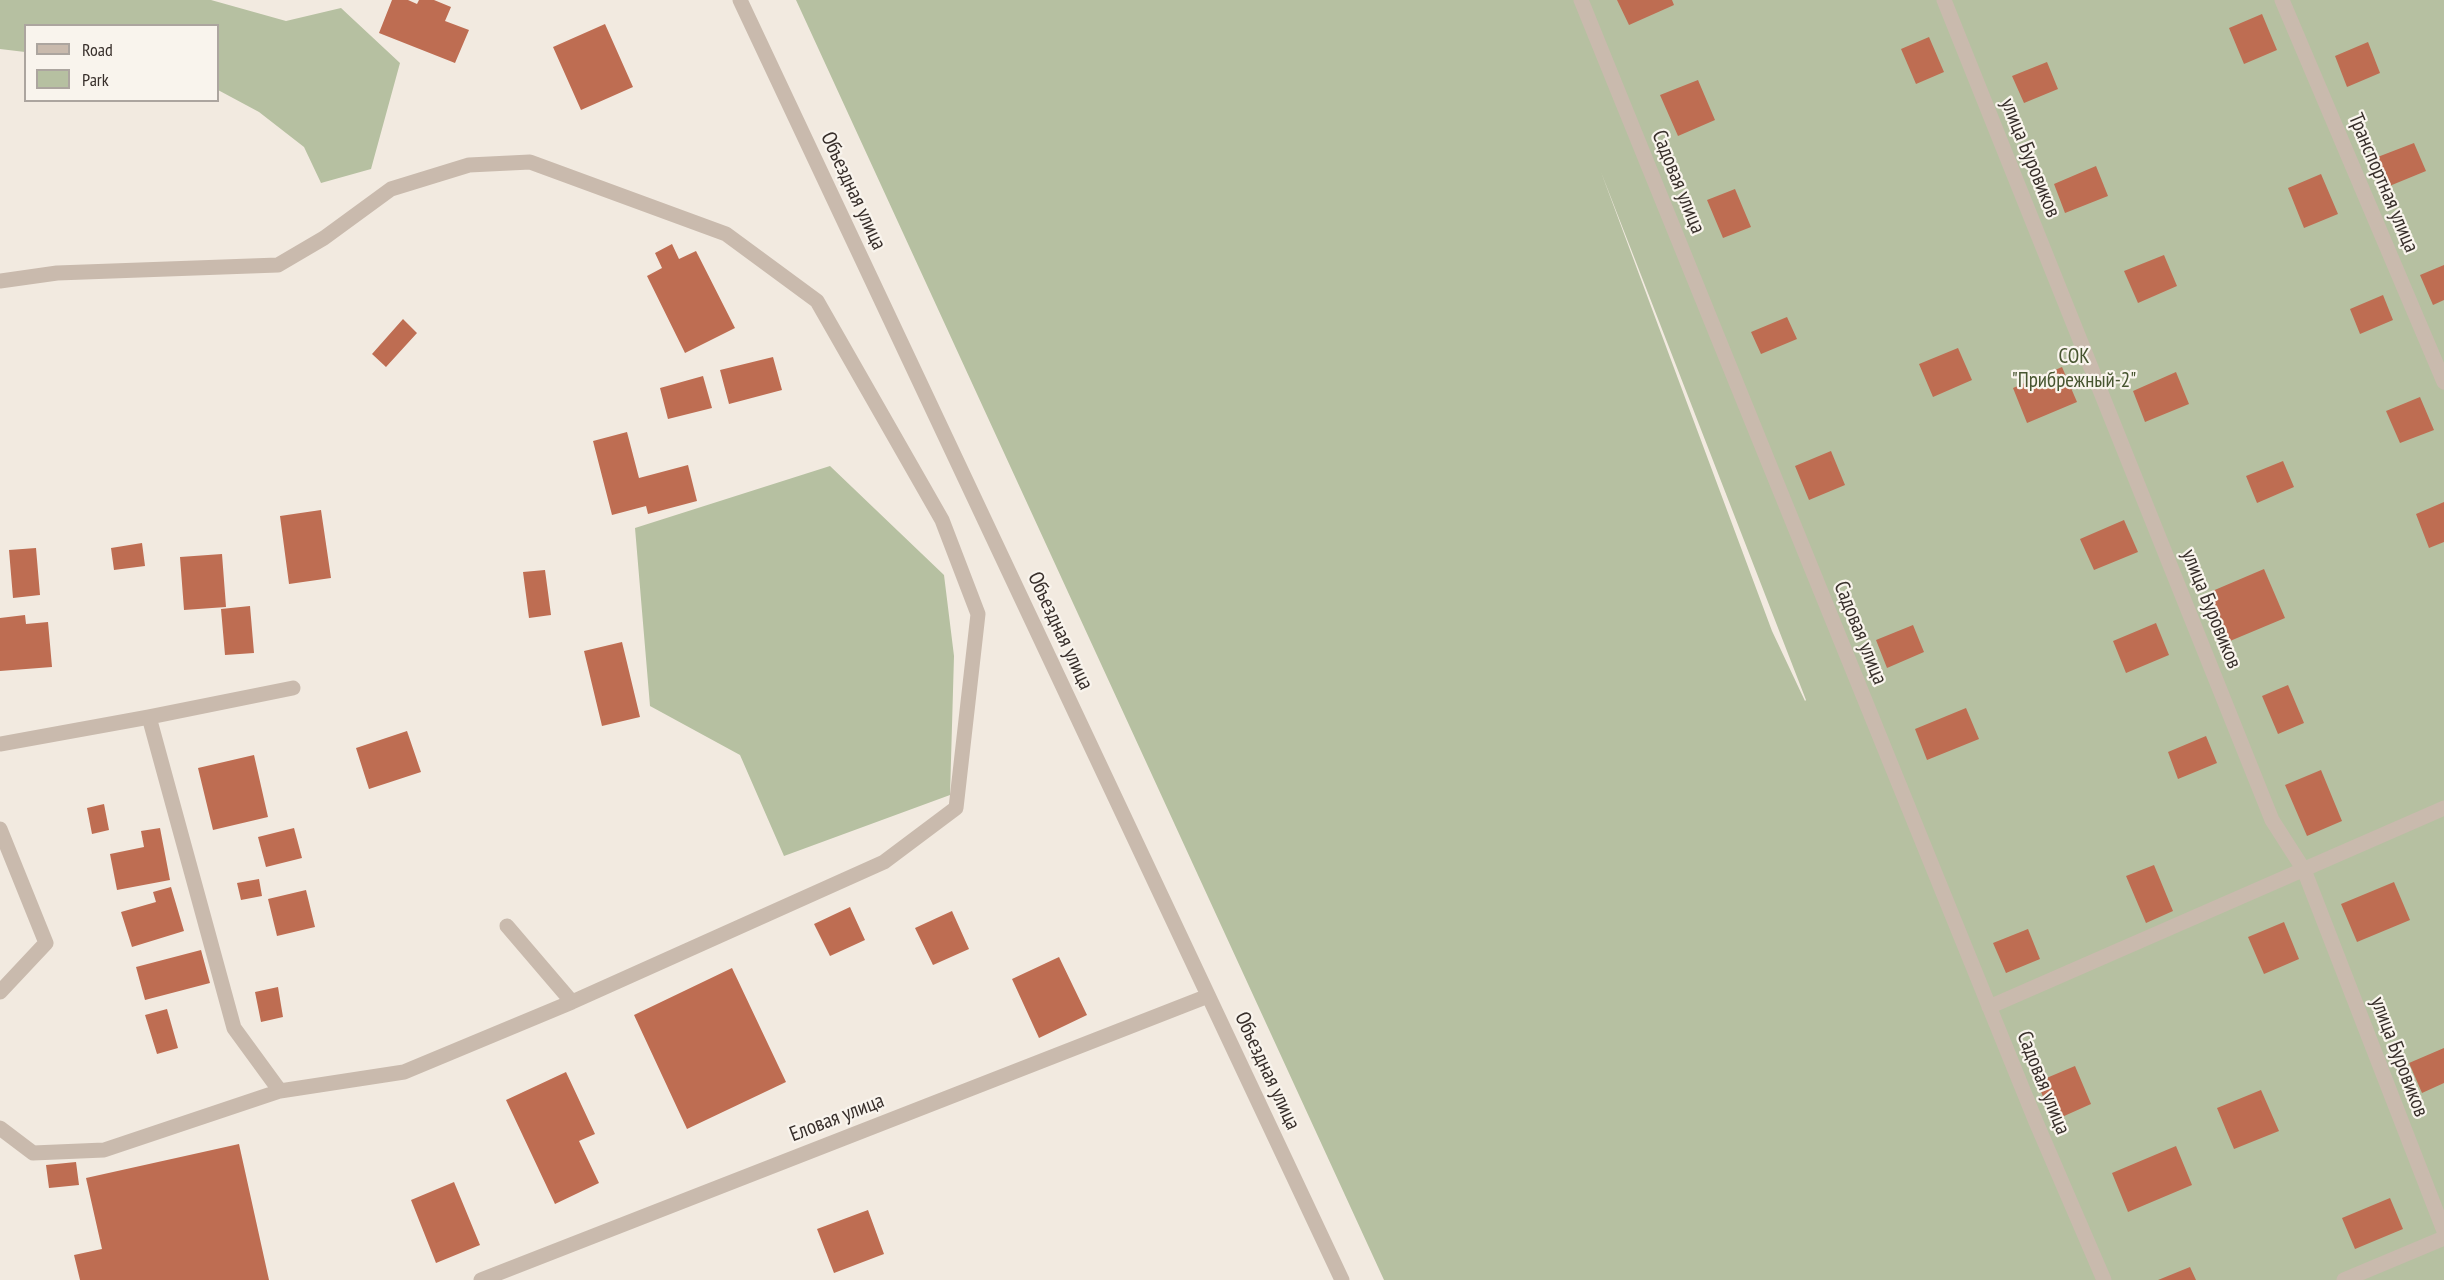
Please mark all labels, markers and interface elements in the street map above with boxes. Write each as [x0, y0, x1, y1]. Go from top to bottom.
legend [24, 24, 219, 102]
text: Road [82, 38, 113, 61]
text: Park [82, 68, 109, 91]
street label: улица Буровиков [1995, 95, 2065, 221]
street label: Транспортная улица [2342, 110, 2424, 256]
street label: Садовая улица [1646, 127, 1710, 237]
street label: Объездная улица [815, 128, 891, 254]
park label: СОК "Прибрежный-2" [2012, 344, 2136, 394]
street label: улица Буровиков [2176, 546, 2246, 672]
street label: Объездная улица [1022, 568, 1098, 694]
street label: Садовая улица [1828, 578, 1892, 688]
street label: улица Буровиков [2365, 994, 2433, 1120]
street label: Объездная улица [1229, 1008, 1305, 1134]
street label: Садовая улица [2011, 1028, 2075, 1138]
street label: Еловая улица [786, 1088, 888, 1148]

